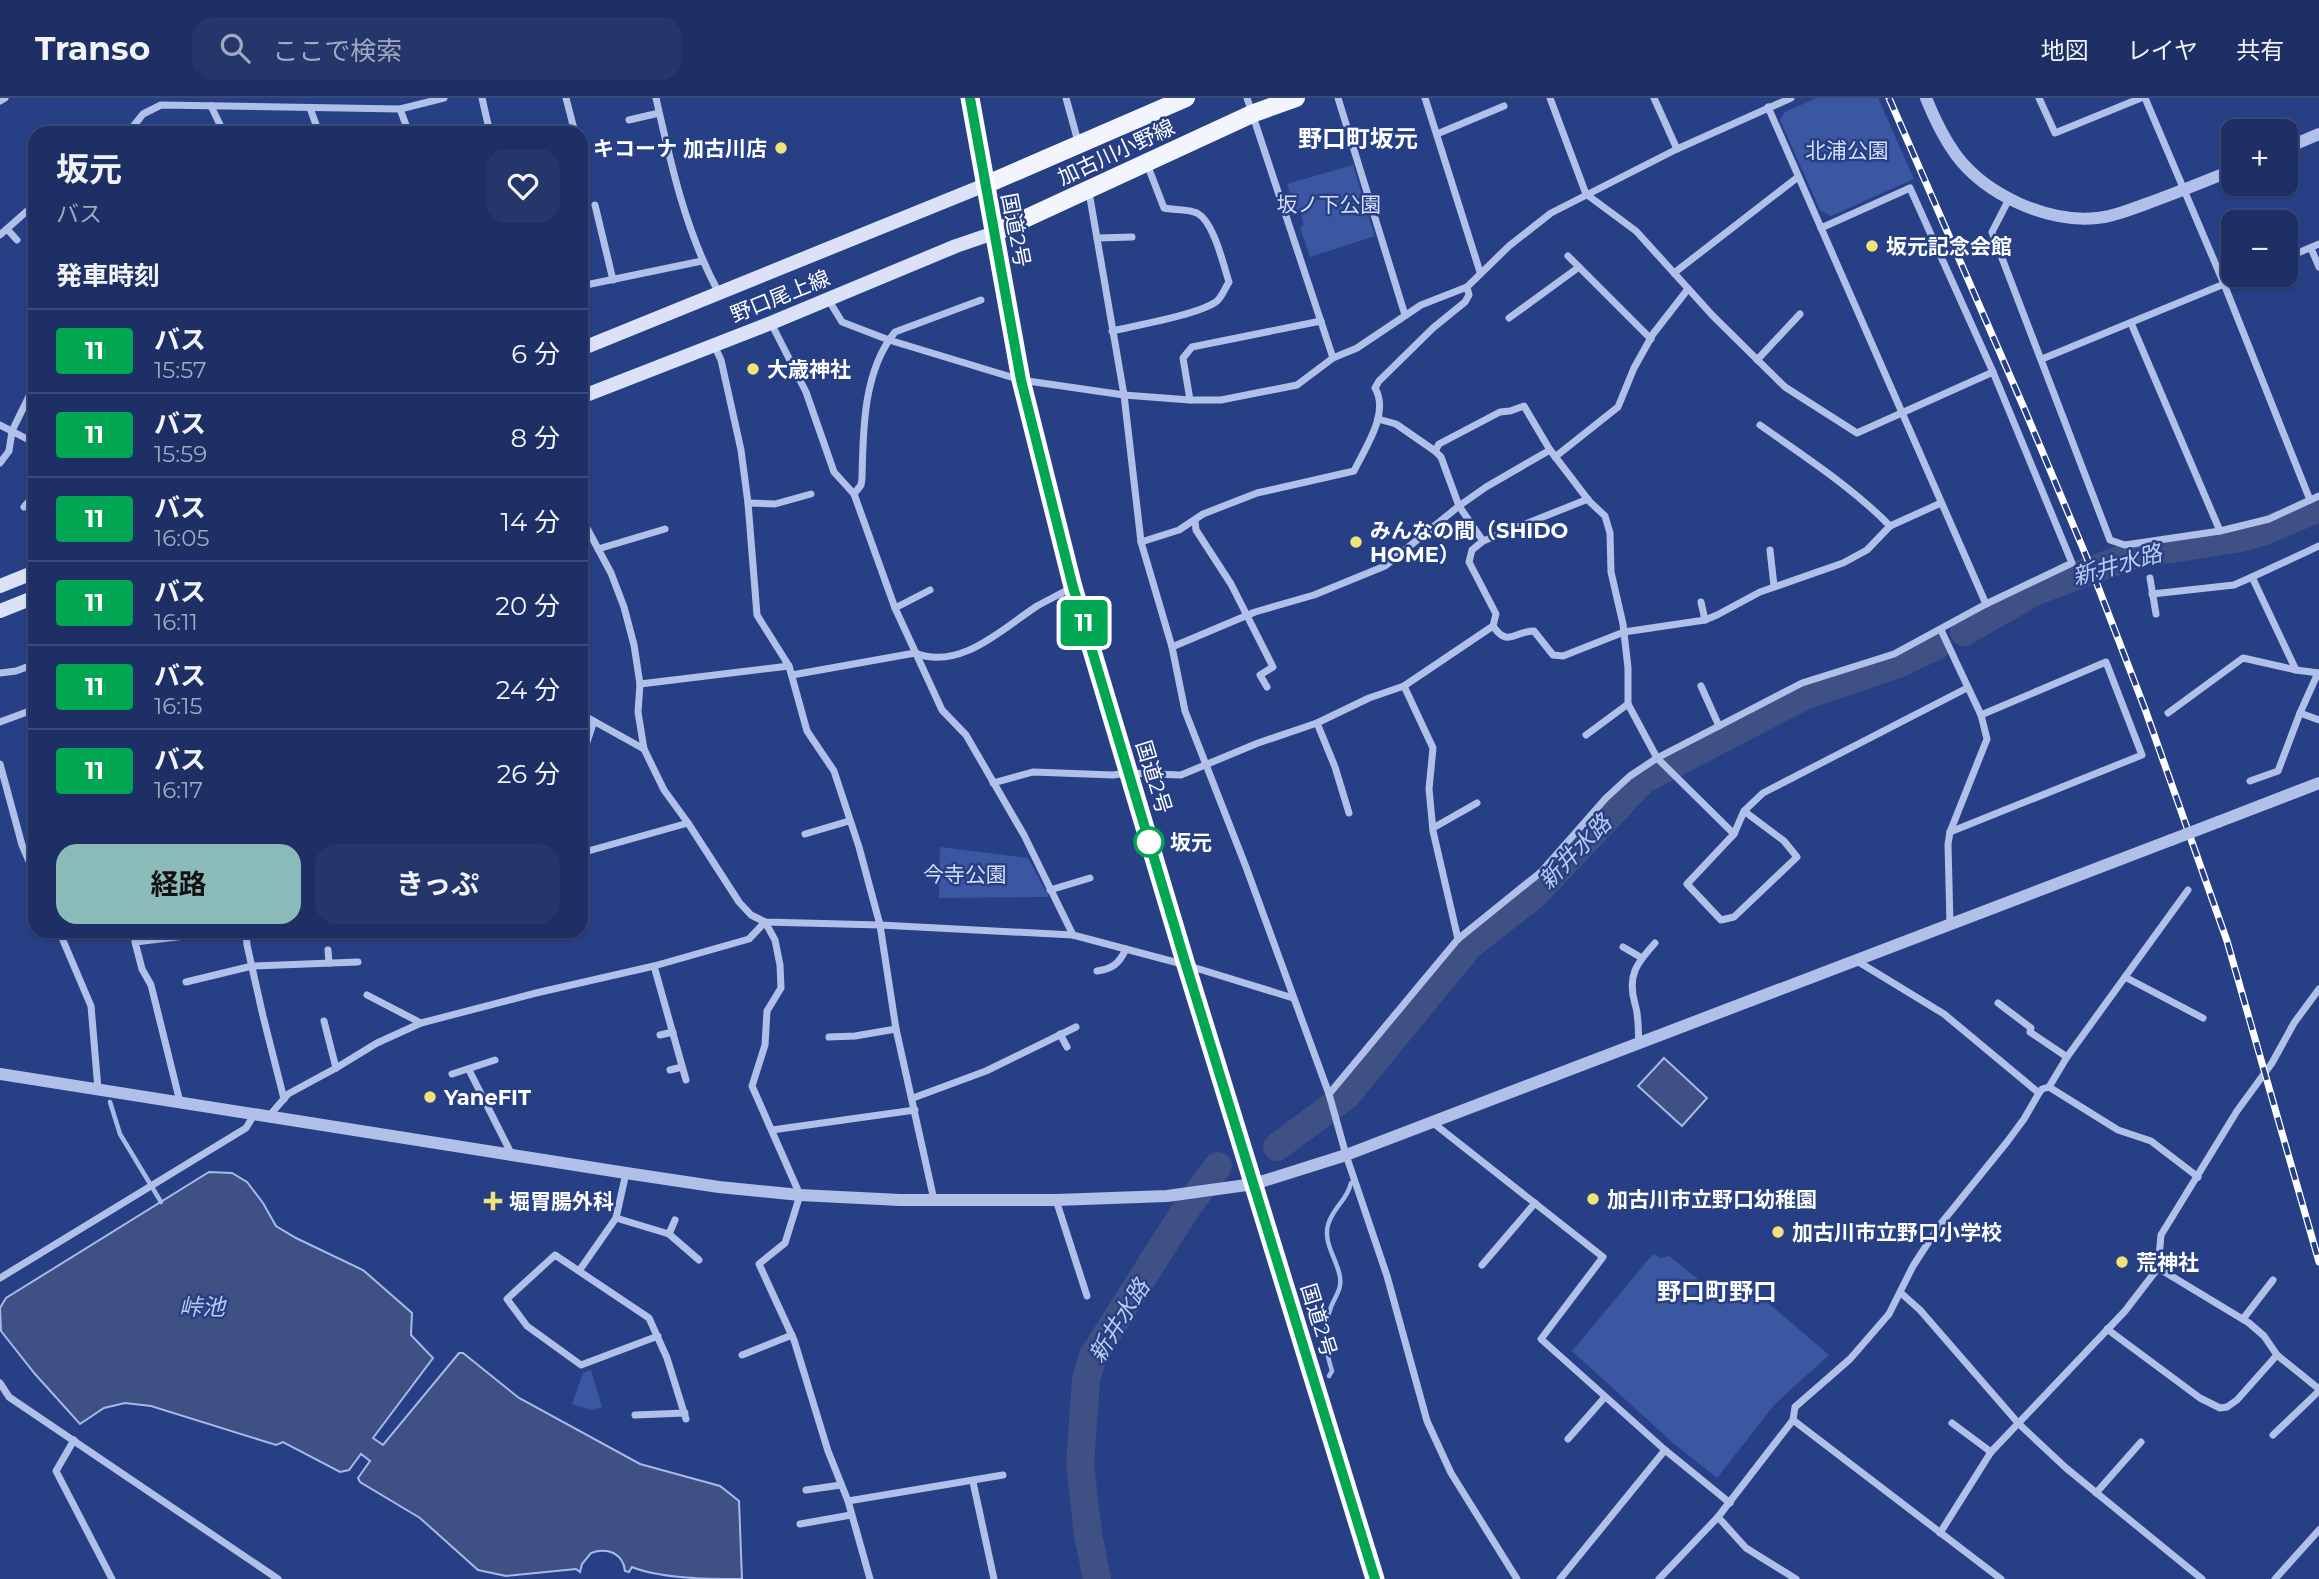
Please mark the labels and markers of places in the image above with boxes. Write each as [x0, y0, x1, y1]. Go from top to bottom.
place label: キコーナ 加古川店 [593, 136, 767, 161]
marker: キコーナ 加古川店 [773, 140, 789, 156]
place label: 坂元記念会館 [1886, 234, 2012, 259]
marker: 坂元記念会館 [1864, 238, 1880, 254]
place label: 大歳神社 [767, 357, 851, 382]
marker: 大歳神社 [745, 361, 761, 377]
place label: みんなの間（SHIDO HOME） [1370, 518, 1568, 567]
marker: みんなの間（SHIDO HOME） [1348, 534, 1364, 550]
marker: 坂元 [1134, 827, 1164, 857]
place label: 坂元 [1170, 830, 1212, 855]
place label: YaneFIT [443, 1085, 531, 1110]
marker: YaneFIT [422, 1089, 438, 1105]
place label: 加古川市立野口幼稚園 [1607, 1187, 1817, 1212]
place label: 堀胃腸外科 [509, 1189, 614, 1214]
marker: 堀胃腸外科 [483, 1191, 503, 1211]
marker: 加古川市立野口幼稚園 [1585, 1191, 1601, 1207]
place label: 加古川市立野口小学校 [1792, 1220, 2002, 1245]
marker: 加古川市立野口小学校 [1770, 1224, 1786, 1240]
place label: 荒神社 [2136, 1250, 2199, 1275]
marker: 荒神社 [2114, 1254, 2130, 1270]

